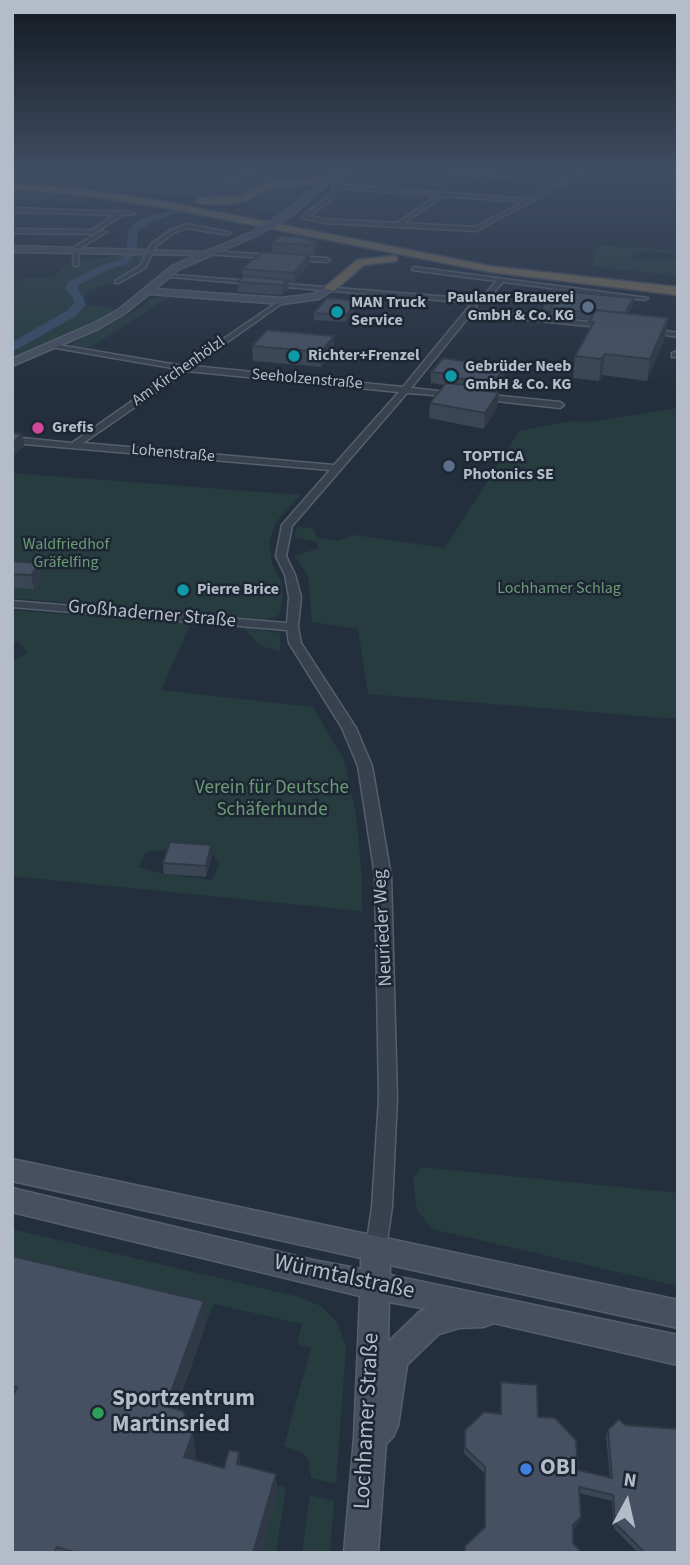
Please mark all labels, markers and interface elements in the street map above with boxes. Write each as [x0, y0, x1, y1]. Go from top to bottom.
place label: Paulaner Brauerei GmbH & Co. KG [447, 288, 574, 326]
place label: MAN Truck Service [351, 293, 426, 331]
marker: Paulaner Brauerei GmbH & Co. KG [580, 299, 596, 315]
marker: MAN Truck Service [329, 304, 345, 320]
street label: Am Kirchenhölzl [129, 333, 229, 411]
place label: Richter+Frenzel [308, 346, 420, 366]
marker: Richter+Frenzel [286, 348, 302, 364]
place label: Gebrüder Neeb GmbH & Co. KG [465, 357, 572, 395]
street label: Seeholzenstraße [251, 366, 363, 394]
marker: Gebrüder Neeb GmbH & Co. KG [443, 368, 459, 384]
place label: Grefis [52, 418, 94, 438]
marker: Grefis [30, 420, 46, 436]
street label: Lohenstraße [130, 441, 216, 467]
place label: TOPTICA Photonics SE [463, 447, 554, 485]
marker: TOPTICA Photonics SE [441, 458, 457, 474]
park label: Waldfriedhof Gräfelfing [23, 535, 109, 573]
park label: Lochhamer Schlag [497, 579, 621, 599]
place label: Pierre Brice [197, 580, 279, 600]
marker: Pierre Brice [175, 582, 191, 598]
street label: Großhaderner Straße [67, 596, 237, 634]
park label: Verein für Deutsche Schäferhunde [195, 778, 349, 822]
street label: Neurieder Weg [370, 869, 398, 987]
street label: Würmtalstraße [271, 1250, 417, 1306]
street label: Lochhamer Straße [350, 1332, 386, 1510]
place label: Sportzentrum Martinsried [112, 1386, 255, 1440]
marker: Sportzentrum Martinsried [90, 1405, 106, 1421]
place label: OBI [540, 1455, 577, 1483]
marker: OBI [518, 1461, 534, 1477]
text: N [622, 1466, 638, 1495]
north arrow [592, 1467, 662, 1537]

